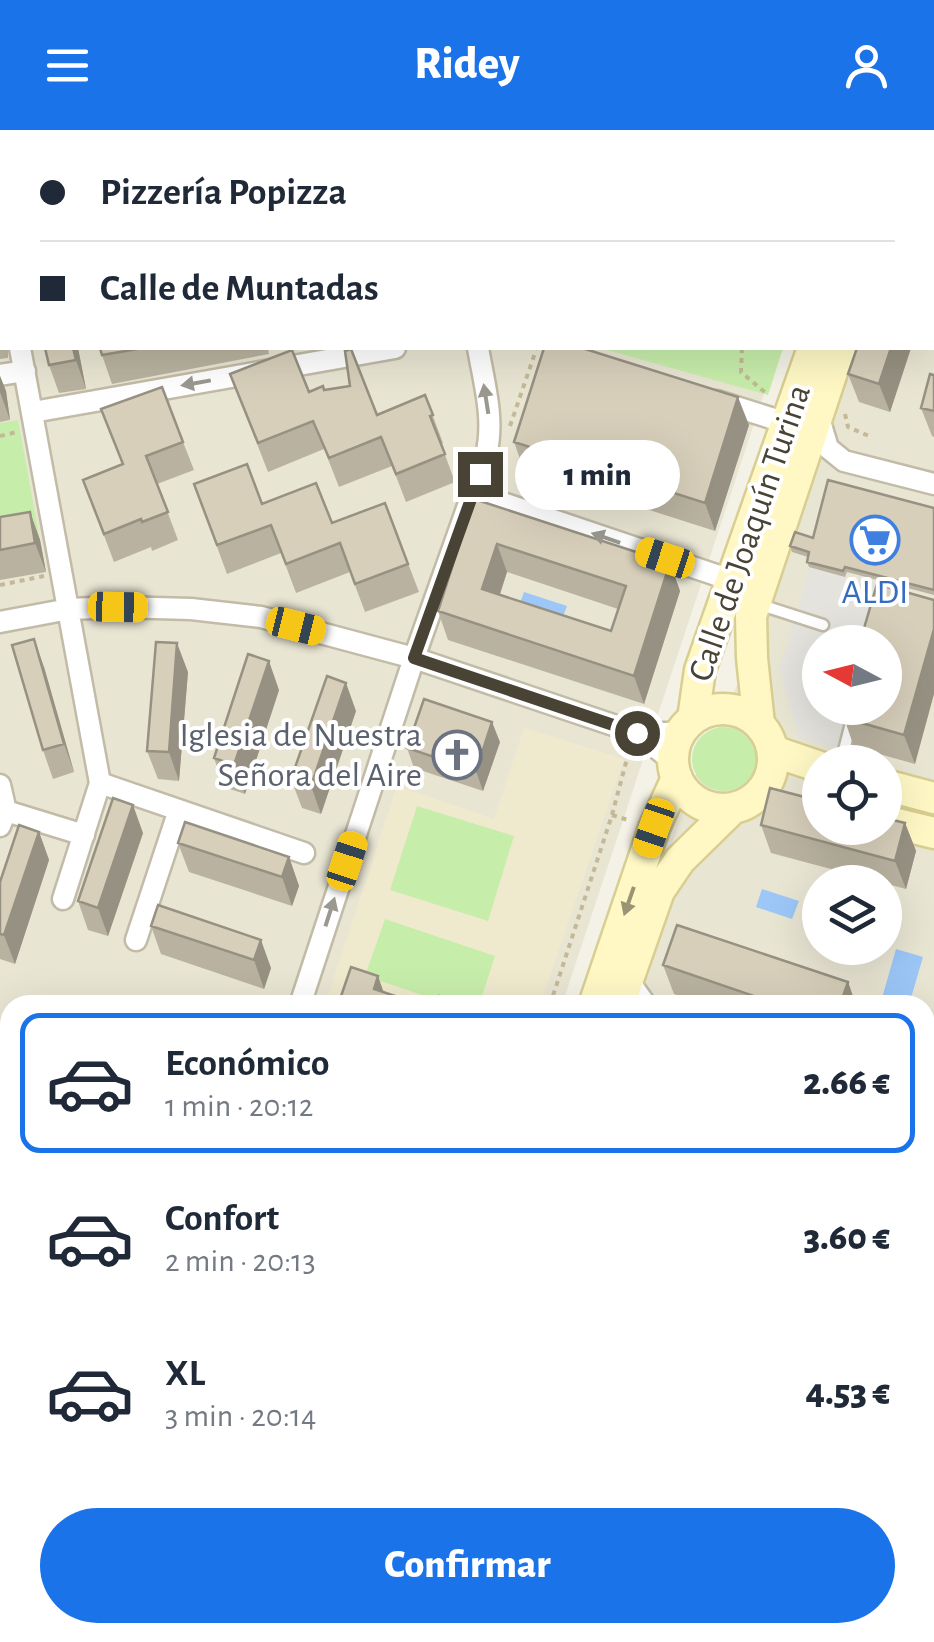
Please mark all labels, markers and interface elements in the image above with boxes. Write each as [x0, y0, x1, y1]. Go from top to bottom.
icon: menu [40, 38, 95, 93]
icon: person [839, 38, 894, 93]
text: Ridey [414, 42, 520, 87]
text: Pizzería Popizza [100, 174, 347, 212]
text: Calle de Muntadas [100, 270, 379, 308]
one-way arrow [180, 376, 211, 391]
street label: Calle de Joaquín Turina [683, 380, 817, 686]
one-way arrow [478, 383, 494, 414]
callout: 1 min [515, 439, 680, 509]
route end [458, 452, 503, 497]
text: 1 min [563, 459, 632, 491]
supermarket icon: ALDI [849, 514, 901, 566]
one-way arrow [590, 530, 620, 545]
car [632, 534, 698, 582]
place label: ALDI [842, 575, 908, 610]
car [88, 591, 148, 623]
car [263, 604, 329, 648]
north arrow [802, 625, 902, 725]
map controls [802, 625, 902, 965]
route start [615, 711, 660, 756]
place label: Iglesia de Nuestra Señora del Aire [180, 718, 422, 793]
church icon: Iglesia de Nuestra Señora del Aire [431, 729, 483, 781]
button: locate [802, 745, 902, 845]
car [630, 795, 678, 861]
car [323, 828, 371, 894]
button: layers [802, 865, 902, 965]
one-way arrow [621, 887, 636, 917]
one-way arrow [324, 897, 339, 927]
icon: car [45, 1038, 135, 1128]
text: Económico [165, 1045, 329, 1083]
text: 2.66 € [803, 1064, 890, 1102]
text: 1 min · 20:12 [165, 1090, 313, 1122]
icon: car [45, 1193, 135, 1283]
text: Confort [165, 1200, 279, 1238]
text: 3.60 € [803, 1219, 890, 1257]
text: 2 min · 20:13 [165, 1245, 316, 1277]
icon: car [45, 1348, 135, 1438]
text: XL [165, 1355, 205, 1393]
text: 4.53 € [805, 1374, 890, 1412]
text: 3 min · 20:14 [165, 1400, 316, 1432]
button: Confirmar [40, 1508, 895, 1623]

